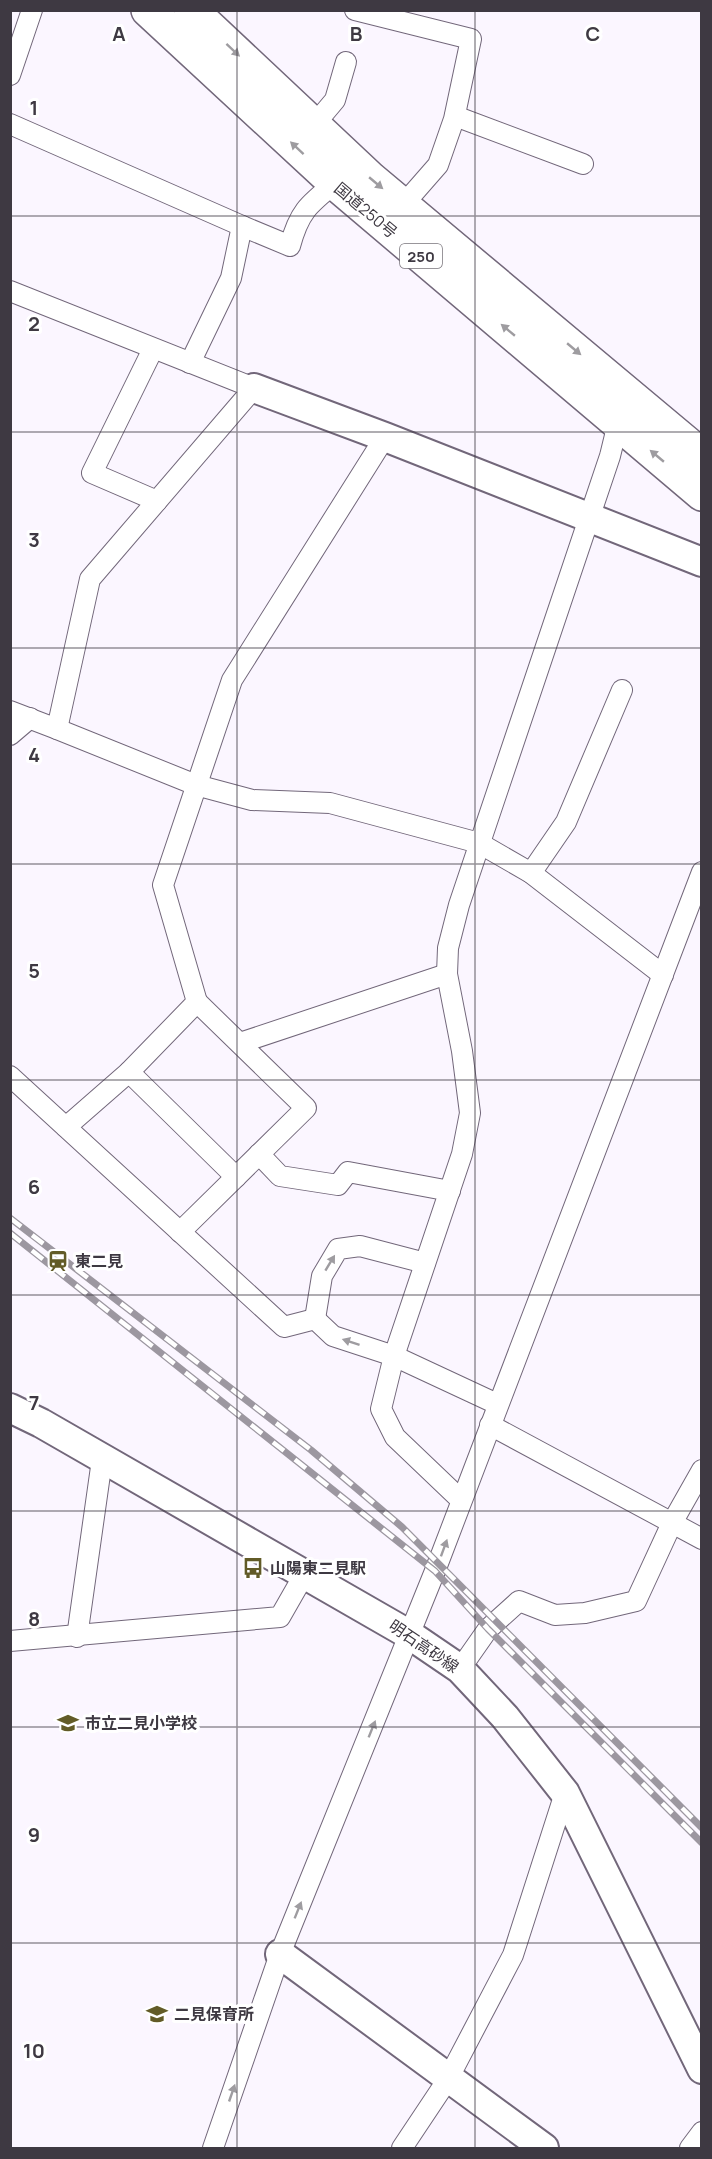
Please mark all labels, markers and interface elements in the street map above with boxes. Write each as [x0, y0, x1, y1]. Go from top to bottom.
text: A [112, 20, 126, 47]
text: B [350, 20, 363, 47]
text: C [586, 20, 600, 47]
one-way arrow [226, 43, 240, 57]
text: 1 [30, 94, 38, 121]
one-way arrow [289, 141, 304, 155]
one-way arrow [368, 176, 383, 189]
street label: 国道250号 [330, 177, 402, 243]
road number: 250 [400, 244, 442, 268]
text: 2 [28, 310, 40, 337]
one-way arrow [501, 324, 516, 337]
one-way arrow [566, 342, 581, 355]
one-way arrow [650, 450, 665, 463]
text: 3 [28, 526, 40, 553]
text: 4 [28, 741, 40, 768]
text: 5 [28, 957, 40, 984]
text: 6 [28, 1173, 40, 1200]
station icon: 東二見 [46, 1249, 70, 1273]
place label: 東二見 [75, 1250, 123, 1272]
one-way arrow [324, 1255, 335, 1271]
one-way arrow [342, 1337, 360, 1346]
text: 7 [29, 1389, 39, 1416]
one-way arrow [439, 1539, 449, 1557]
bus stop icon: 山陽東二見駅 [241, 1556, 265, 1580]
place label: 山陽東二見駅 [270, 1557, 366, 1579]
text: 8 [28, 1605, 40, 1632]
street label: 明石高砂線 [385, 1615, 463, 1677]
school or university icon: 市立二見小学校 [56, 1711, 80, 1735]
place label: 市立二見小学校 [85, 1712, 197, 1734]
one-way arrow [368, 1720, 377, 1738]
text: 9 [28, 1821, 40, 1848]
one-way arrow [293, 1900, 303, 1918]
school or university icon: 二見保育所 [145, 2002, 169, 2026]
place label: 二見保育所 [174, 2003, 254, 2025]
text: 10 [23, 2037, 45, 2064]
one-way arrow [228, 2084, 238, 2102]

